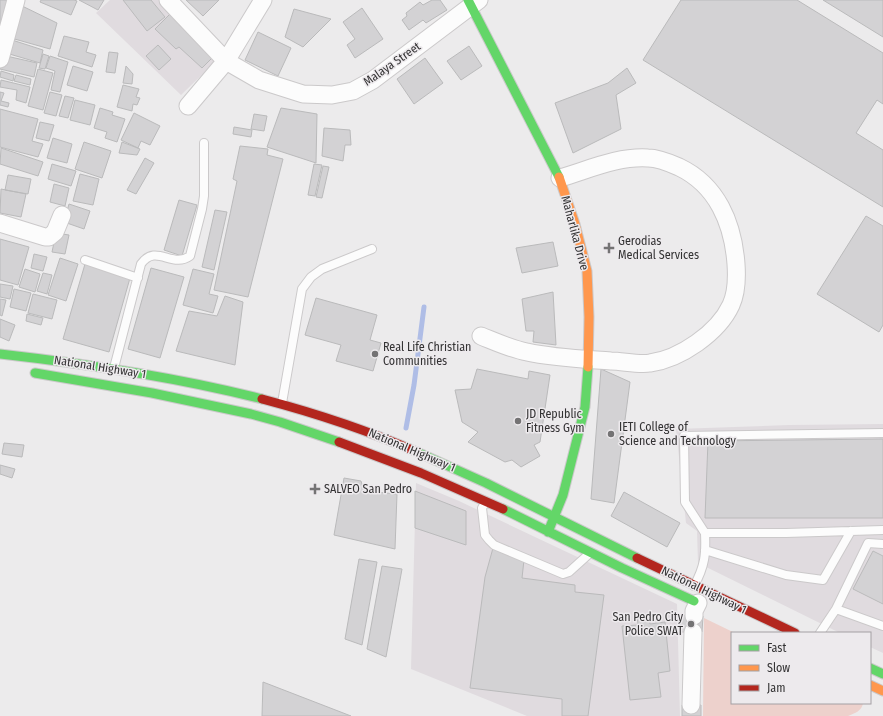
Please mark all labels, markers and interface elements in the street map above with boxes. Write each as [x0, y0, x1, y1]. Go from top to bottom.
street label: Malaya Street [361, 39, 423, 89]
street label: Maharlika Drive [558, 194, 592, 272]
place label: Gerodias Medical Services [618, 234, 699, 262]
marker: Gerodias Medical Services [603, 242, 615, 254]
place label: Real Life Christian Communities [383, 340, 471, 368]
marker: Real Life Christian Communities [370, 349, 380, 359]
street label: National Highway 1 [53, 353, 147, 381]
place label: JD Republic Fitness Gym [526, 407, 584, 435]
marker: JD Republic Fitness Gym [513, 416, 523, 426]
place label: IETI College of Science and Technology [619, 420, 736, 448]
street label: National Highway 1 [366, 425, 458, 475]
marker: IETI College of Science and Technology [606, 429, 616, 439]
place label: SALVEO San Pedro [324, 482, 412, 496]
marker: SALVEO San Pedro [309, 483, 321, 495]
street label: National Highway 1 [659, 563, 749, 617]
place label: San Pedro City Police SWAT [612, 610, 684, 638]
marker: San Pedro City Police SWAT [686, 619, 696, 629]
legend [731, 632, 871, 704]
text: Fast [767, 641, 786, 655]
text: Slow [767, 661, 790, 675]
text: Jam [767, 681, 785, 695]

